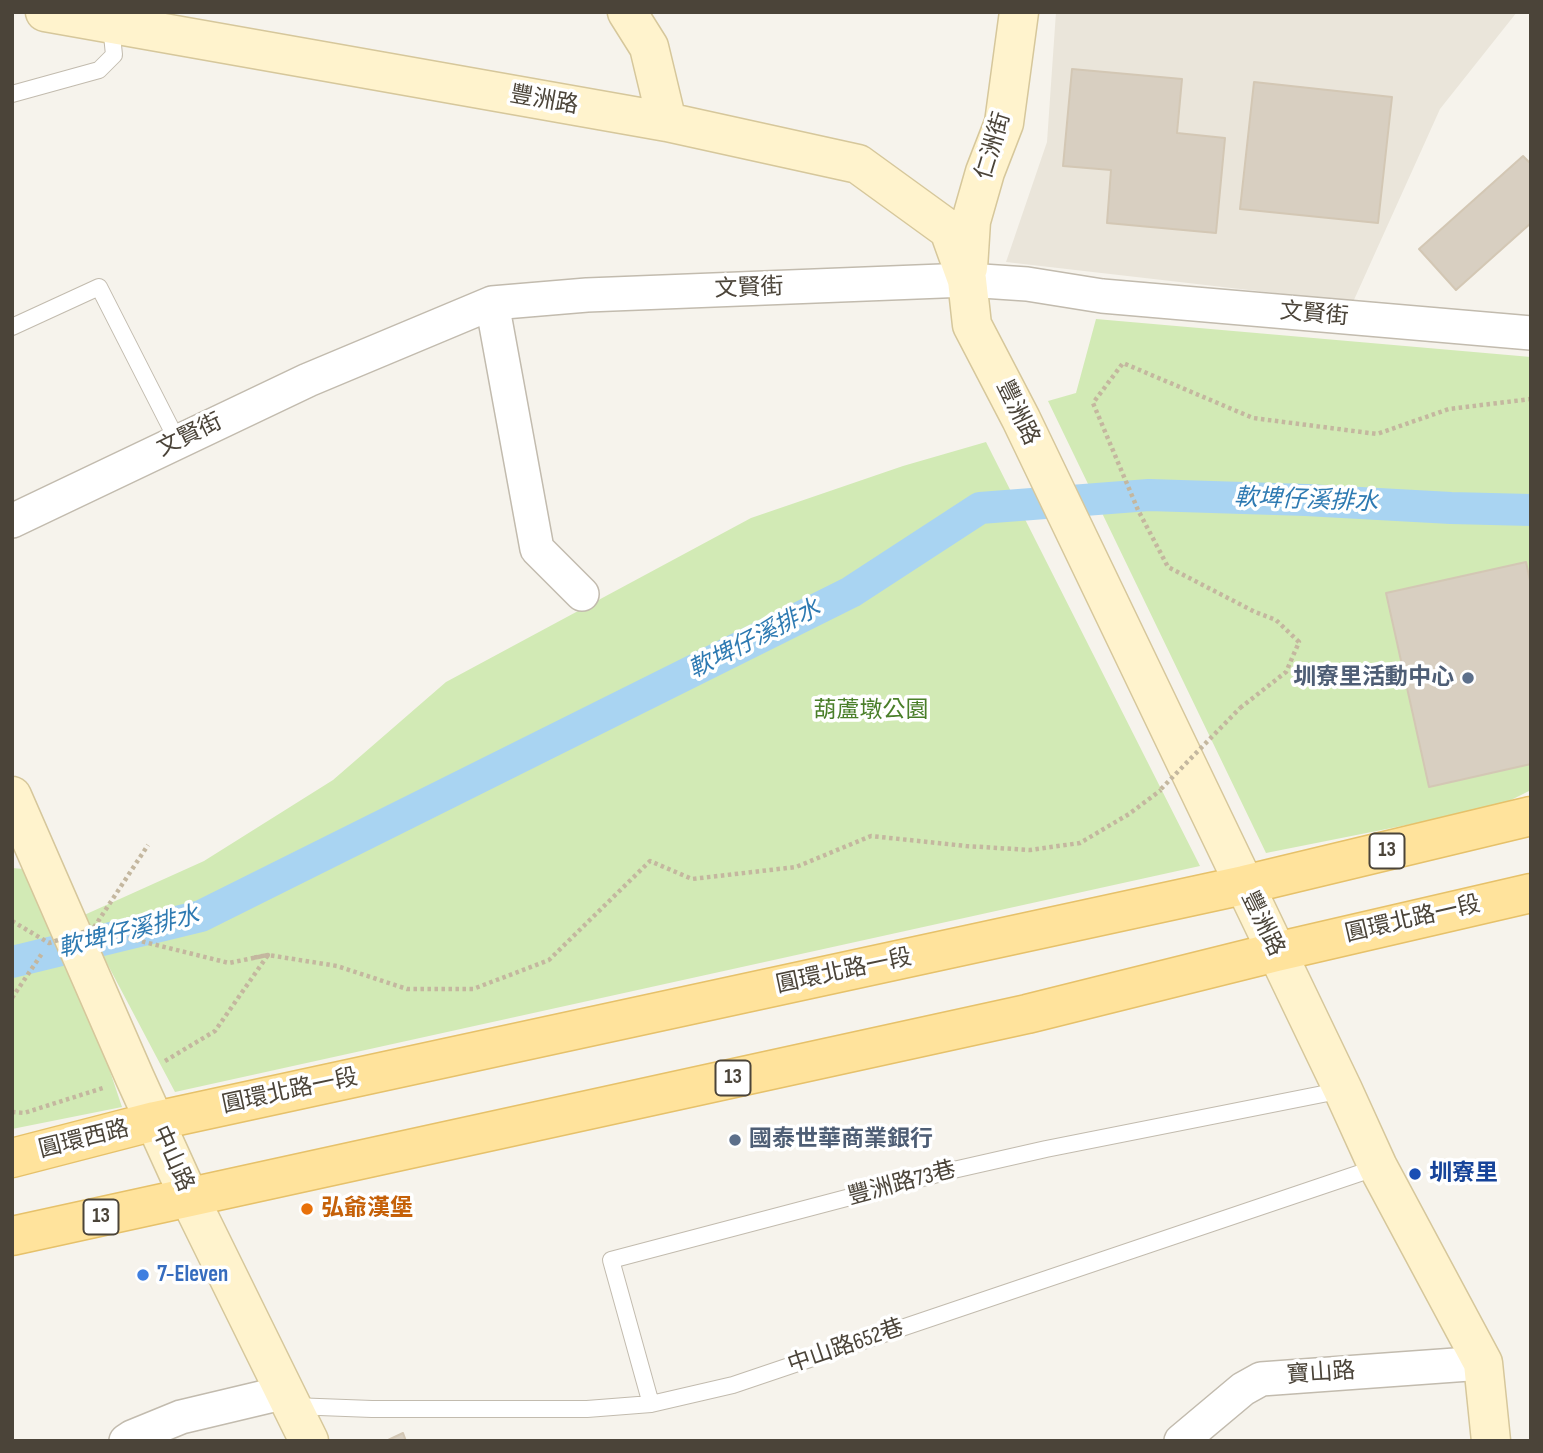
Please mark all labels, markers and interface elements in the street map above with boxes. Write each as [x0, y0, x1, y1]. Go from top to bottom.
street label: 豐洲路 [508, 81, 580, 121]
street label: 仁洲街 [971, 109, 1017, 183]
street label: 文賢街 [714, 274, 784, 304]
street label: 文賢街 [1278, 298, 1350, 332]
street label: 豐洲路 [989, 376, 1045, 450]
street label: 文賢街 [153, 408, 227, 464]
water label: 軟埤仔溪排水 [1234, 484, 1378, 518]
water label: 軟埤仔溪排水 [684, 594, 826, 686]
place label: 圳寮里活動中心 [1293, 664, 1454, 692]
marker: 圳寮里活動中心 [1460, 670, 1476, 686]
park label: 葫蘆墩公園 [814, 697, 928, 725]
road number: 13 [1370, 834, 1404, 868]
street label: 豐洲路 [1234, 887, 1290, 961]
street label: 圓環北路一段 [1343, 891, 1483, 949]
water label: 軟埤仔溪排水 [56, 902, 202, 964]
street label: 圓環北路一段 [774, 944, 914, 1000]
road number: 13 [716, 1060, 750, 1096]
street label: 圓環北路一段 [220, 1064, 360, 1120]
street label: 圓環西路 [36, 1115, 132, 1165]
street label: 中山路 [145, 1122, 199, 1196]
place label: 國泰世華商業銀行 [749, 1126, 933, 1154]
marker: 國泰世華商業銀行 [727, 1132, 743, 1148]
street label: 豐洲路73巷 [845, 1156, 959, 1212]
place label: 圳寮里 [1429, 1160, 1498, 1188]
marker: 圳寮里 [1407, 1166, 1423, 1182]
place label: 弘爺漢堡 [321, 1195, 413, 1223]
road number: 13 [84, 1200, 119, 1234]
marker: 弘爺漢堡 [299, 1201, 315, 1217]
place label: 7-Eleven [157, 1261, 228, 1289]
marker: 7-Eleven [135, 1267, 151, 1283]
street label: 中山路652巷 [784, 1314, 908, 1380]
street label: 寶山路 [1286, 1358, 1356, 1390]

